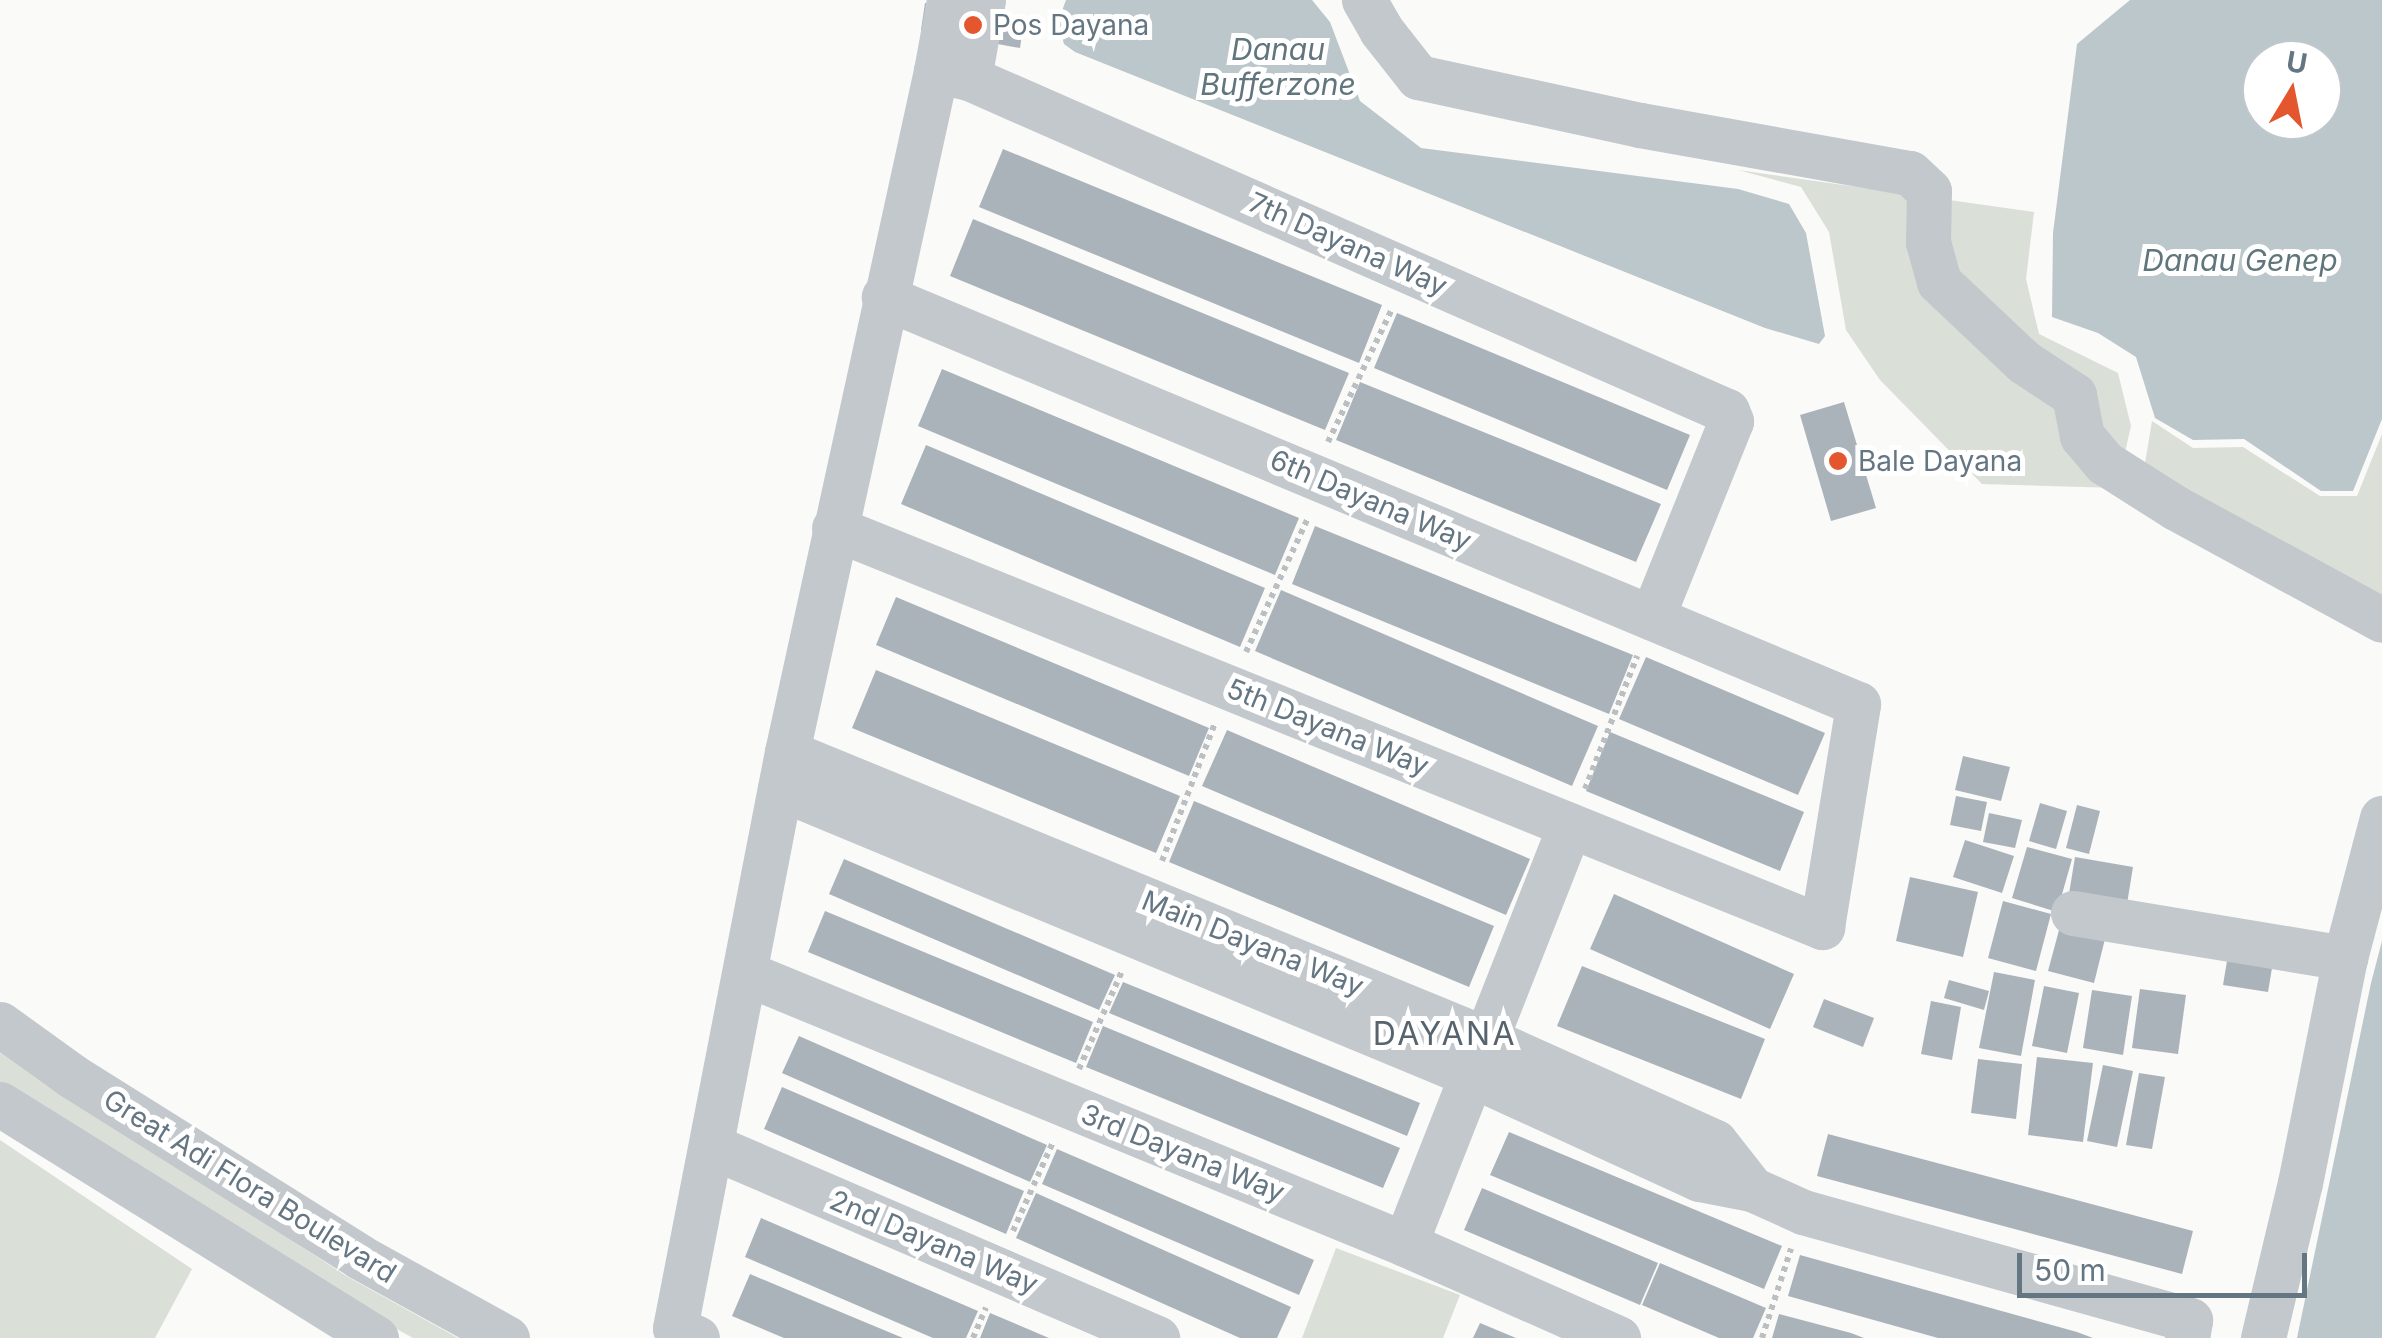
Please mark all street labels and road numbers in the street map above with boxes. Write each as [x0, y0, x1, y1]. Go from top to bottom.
street label: 7th Dayana Way [1244, 185, 1452, 303]
street label: 6th Dayana Way [1265, 443, 1477, 557]
street label: 5th Dayana Way [1222, 671, 1434, 783]
street label: Main Dayana Way [1137, 883, 1369, 1003]
street label: Great Adi Flora Boulevard [98, 1082, 402, 1290]
street label: 3rd Dayana Way [1076, 1097, 1290, 1209]
street label: 2nd Dayana Way [825, 1183, 1043, 1301]

